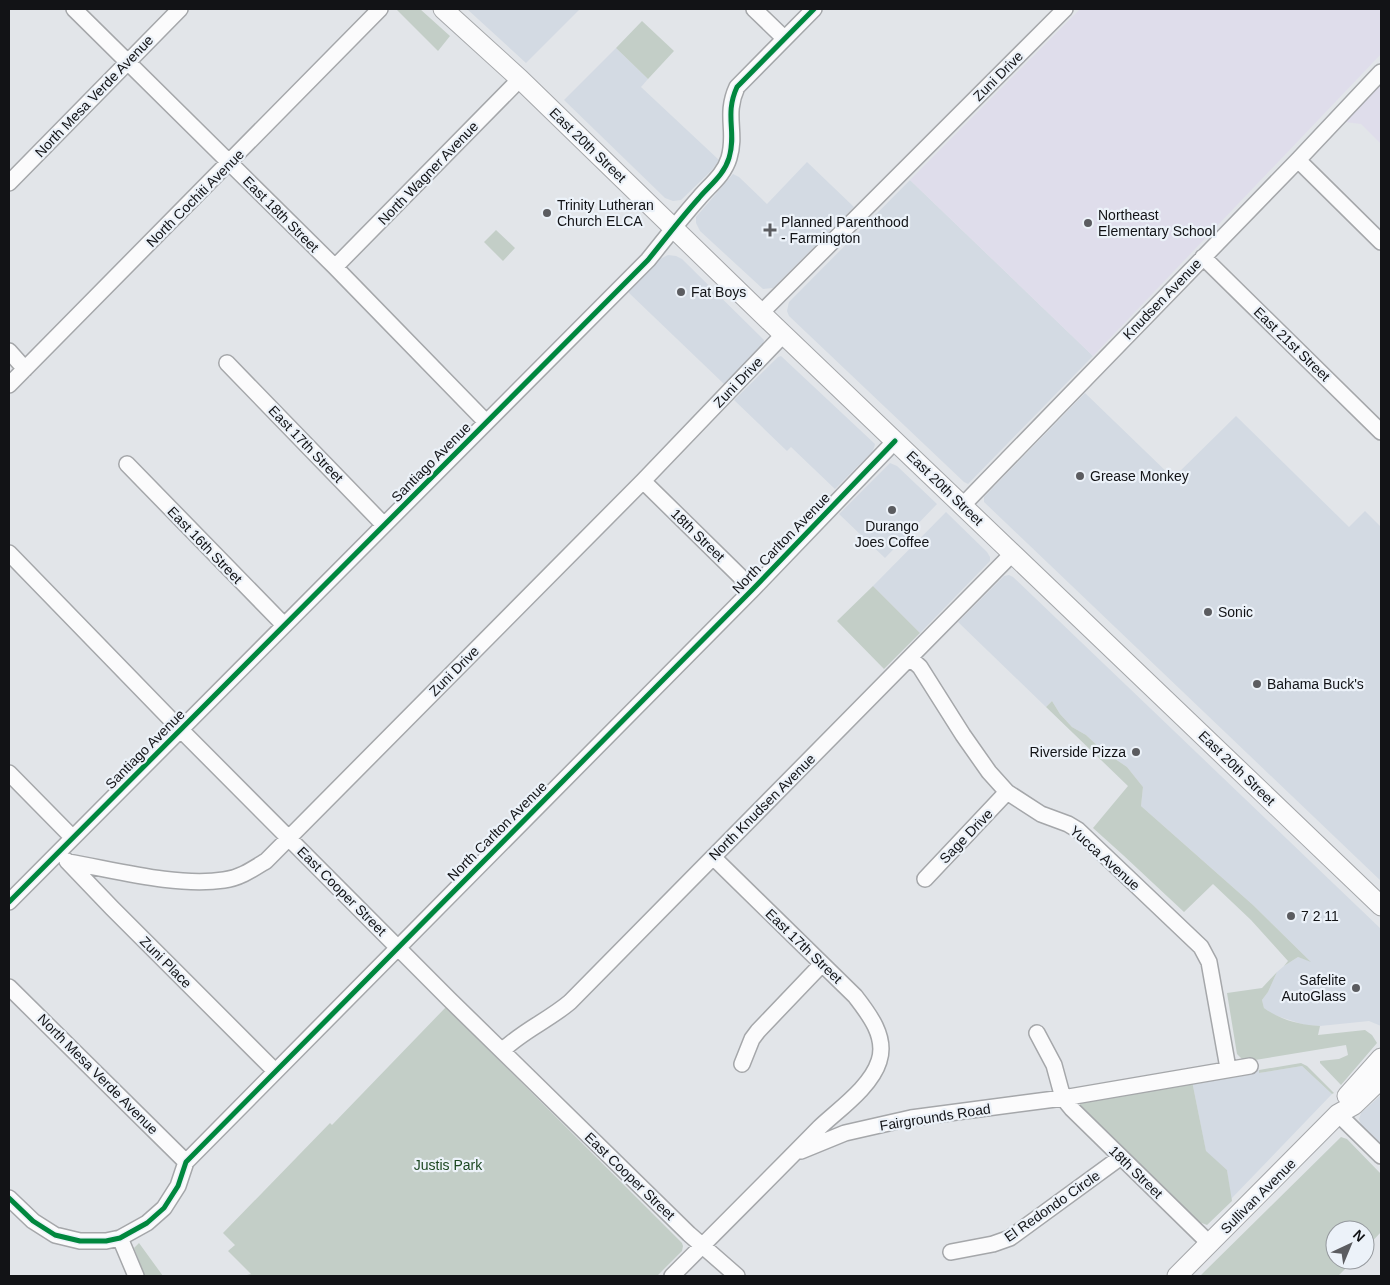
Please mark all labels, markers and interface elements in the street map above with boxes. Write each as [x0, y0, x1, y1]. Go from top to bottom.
street label: North Mesa Verde Avenue [32, 32, 157, 160]
street label: Zuni Drive [970, 48, 1026, 104]
street label: East 20th Street [546, 104, 630, 186]
street label: North Wagner Avenue [375, 118, 481, 228]
street label: North Cochiti Avenue [143, 146, 247, 250]
street label: East 18th Street [240, 173, 322, 255]
place label: Trinity Lutheran Church ELCA [557, 197, 654, 229]
marker: Trinity Lutheran Church ELCA [541, 207, 553, 219]
place label: Northeast Elementary School [1098, 207, 1216, 239]
place label: Planned Parenthood - Farmington [781, 214, 909, 246]
marker: Northeast Elementary School [1082, 217, 1094, 229]
marker: Planned Parenthood - Farmington [763, 223, 777, 237]
street label: Knudsen Avenue [1120, 255, 1205, 343]
place label: Fat Boys [691, 284, 746, 300]
marker: Fat Boys [675, 286, 687, 298]
street label: East 21st Street [1251, 304, 1333, 384]
street label: Zuni Drive [710, 353, 766, 411]
street label: East 17th Street [265, 402, 347, 486]
street label: Santiago Avenue [388, 419, 474, 505]
street label: East 20th Street [903, 447, 987, 529]
place label: Grease Monkey [1090, 468, 1189, 484]
marker: Grease Monkey [1074, 470, 1086, 482]
street label: North Carlton Avenue [729, 489, 833, 597]
street label: East 16th Street [164, 503, 246, 587]
marker: Durango Joes Coffee [886, 504, 898, 516]
street label: 18th Street [668, 505, 728, 565]
place label: Durango Joes Coffee [855, 518, 929, 550]
place label: Sonic [1218, 604, 1253, 620]
marker: Sonic [1202, 606, 1214, 618]
street label: Zuni Drive [426, 643, 482, 699]
place label: Bahama Buck's [1267, 676, 1364, 692]
marker: Bahama Buck's [1251, 678, 1263, 690]
street label: Santiago Avenue [102, 706, 188, 792]
street label: East 20th Street [1195, 727, 1279, 809]
place label: Riverside Pizza [1030, 744, 1126, 760]
marker: Riverside Pizza [1130, 746, 1142, 758]
street label: North Knudsen Avenue [706, 750, 819, 863]
street label: North Carlton Avenue [444, 778, 550, 884]
street label: Sage Drive [936, 805, 996, 866]
street label: Yucca Avenue [1067, 822, 1143, 894]
street label: East Cooper Street [294, 843, 390, 939]
street label: East 17th Street [762, 905, 846, 987]
place label: 7 2 11 [1301, 908, 1339, 924]
marker: 7 2 11 [1285, 910, 1297, 922]
street label: Zuni Place [137, 933, 195, 991]
place label: Safelite AutoGlass [1281, 972, 1346, 1004]
marker: Safelite AutoGlass [1350, 982, 1362, 994]
street label: North Mesa Verde Avenue [35, 1011, 161, 1137]
street label: Fairgrounds Road [878, 1100, 992, 1134]
street label: East Cooper Street [582, 1129, 678, 1223]
street label: 18th Street [1106, 1142, 1166, 1202]
street label: Sullivan Avenue [1217, 1155, 1299, 1237]
park label: Justis Park [414, 1157, 483, 1173]
street label: El Redondo Circle [1001, 1167, 1103, 1245]
north arrow [1325, 1220, 1375, 1270]
text: N [1350, 1226, 1368, 1245]

